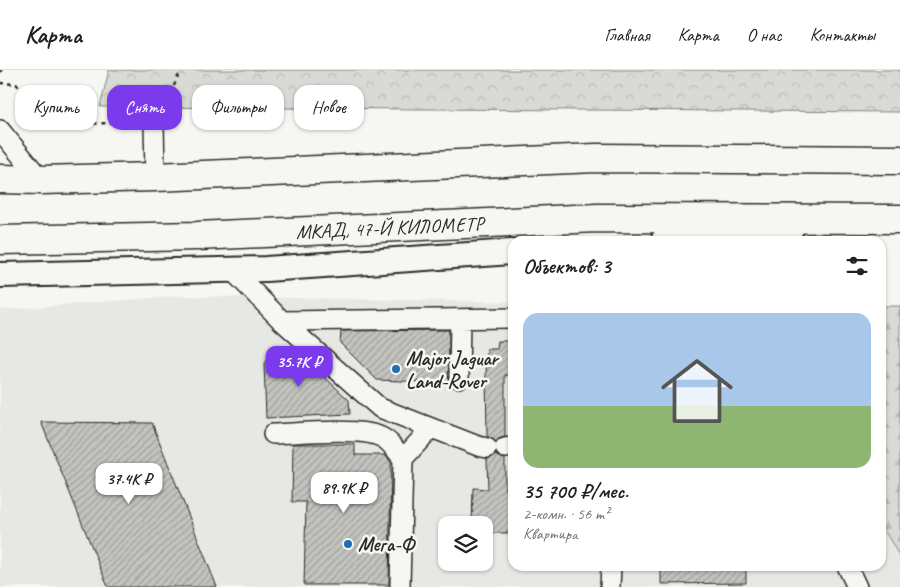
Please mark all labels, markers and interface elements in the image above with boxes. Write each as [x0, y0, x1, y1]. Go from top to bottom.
text: Карта [25, 20, 82, 50]
text: Главная [605, 24, 650, 46]
text: Карта [678, 24, 719, 46]
text: О нас [747, 24, 782, 46]
text: Контакты [810, 24, 875, 46]
chip: Купить [15, 85, 97, 130]
chip: Снять [107, 85, 182, 130]
chip: Фильтры [192, 85, 284, 130]
chip: Новое [294, 85, 364, 130]
street label: МКАД, 47-Й КИЛОМЕТР [295, 211, 487, 244]
icon: filters [843, 252, 871, 280]
text: Объектов: 3 [523, 253, 611, 279]
pin: 35.7K ₽ [253, 346, 345, 388]
place label: Major Jaguar Land-Rover [406, 346, 501, 394]
icon: home [652, 346, 742, 436]
text: 35.7K ₽ [277, 352, 321, 372]
marker: Major Jaguar Land-Rover [390, 363, 402, 375]
pin: 37.4K ₽ [83, 462, 175, 505]
text: 37.4K ₽ [107, 469, 151, 489]
pin: 89.9K ₽ [298, 472, 390, 514]
text: 89.9K ₽ [322, 478, 366, 498]
text: 35 700 ₽/мес. [523, 478, 628, 504]
text: 2-комн. · 56 m² [523, 504, 609, 524]
map controls [438, 516, 493, 571]
button: layers [438, 516, 493, 571]
text: Квартира [523, 524, 578, 544]
place label: Мега-Ф [358, 532, 417, 557]
marker: Мега-Ф [342, 538, 354, 550]

